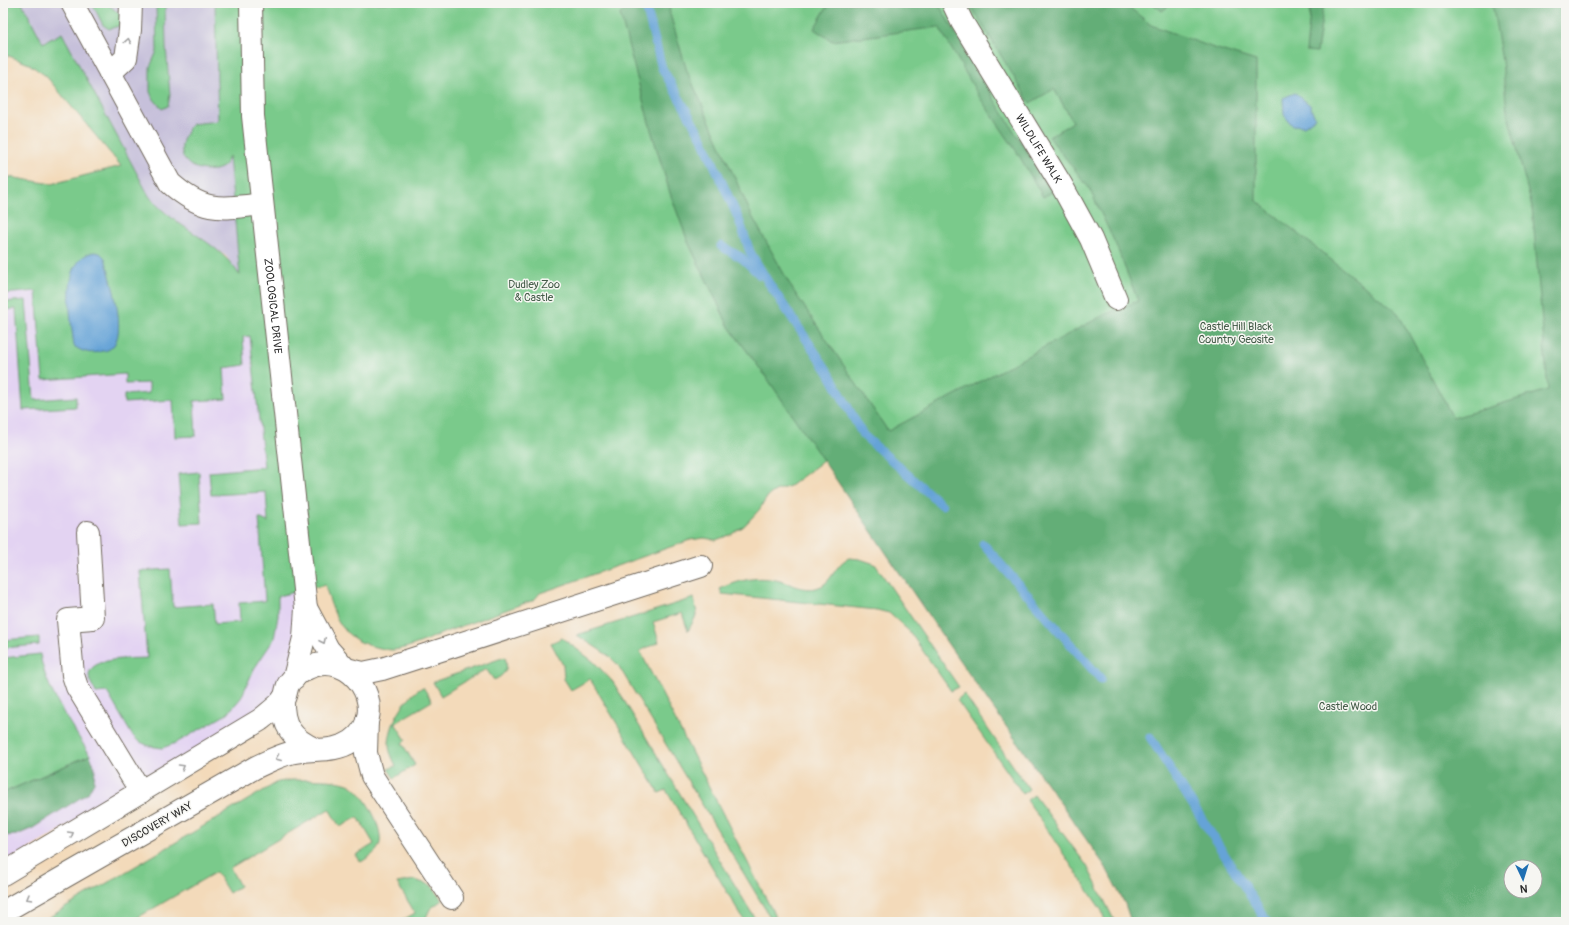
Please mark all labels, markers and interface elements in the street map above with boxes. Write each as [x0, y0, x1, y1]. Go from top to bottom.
one-way arrow [123, 38, 132, 44]
street label: WILDLIFE WALK [1013, 112, 1065, 186]
street label: ZOOLOGICAL DRIVE [261, 257, 285, 355]
park label: Dudley Zoo & Castle [508, 278, 560, 304]
park label: Castle Hill Black Country Geosite [1198, 320, 1274, 346]
one-way arrow [319, 637, 327, 644]
park label: Castle Wood [1319, 700, 1377, 713]
one-way arrow [274, 753, 281, 761]
one-way arrow [178, 764, 185, 771]
street label: DISCOVERY WAY [120, 799, 195, 850]
one-way arrow [67, 831, 74, 839]
north arrow [1503, 859, 1543, 899]
text: N [1519, 882, 1528, 895]
one-way arrow [26, 893, 33, 900]

